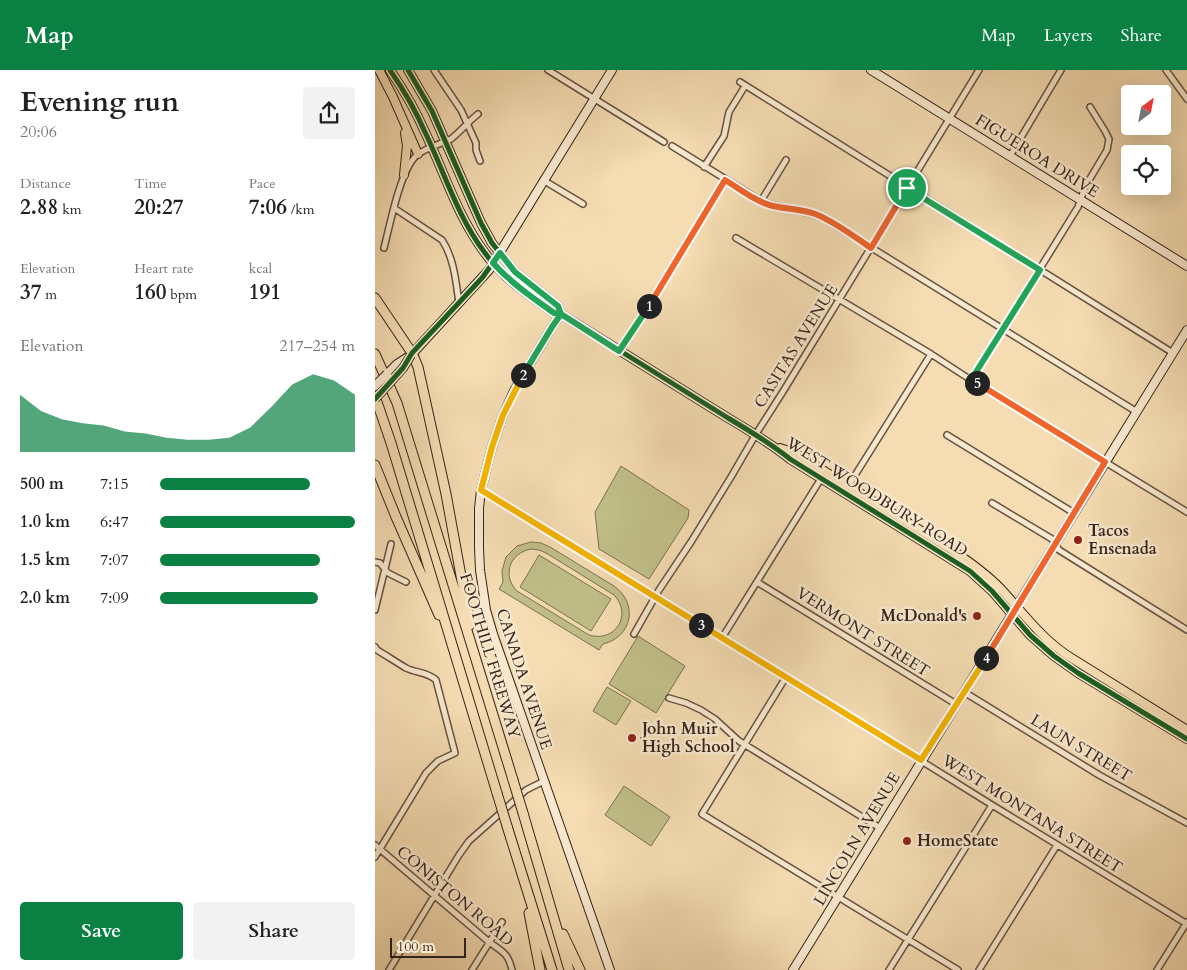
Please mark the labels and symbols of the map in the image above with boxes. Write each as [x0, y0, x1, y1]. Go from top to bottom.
north arrow [1121, 85, 1171, 135]
street label: FIGUEROA DRIVE [971, 109, 1103, 203]
pin [886, 167, 928, 209]
street label: CASITAS AVENUE [749, 280, 843, 412]
pin: 1 [637, 294, 661, 318]
pin: 2 [511, 362, 535, 388]
pin: 5 [965, 370, 989, 396]
street label: WEST WOODBURY ROAD [781, 431, 972, 562]
place label: Tacos Ensenada [1088, 520, 1157, 560]
marker: Tacos Ensenada [1072, 534, 1084, 546]
street label: FOOTHILL FREEWAY [454, 571, 526, 741]
street label: VERMONT STREET [792, 582, 934, 682]
place label: McDonald's [880, 605, 967, 627]
street label: CANADA AVENUE [491, 606, 557, 752]
marker: McDonald's [971, 610, 983, 622]
pin: 3 [689, 612, 713, 638]
pin: 4 [973, 646, 999, 670]
street label: LAUN STREET [1026, 709, 1136, 787]
place label: John Muir High School [640, 718, 735, 758]
marker: John Muir High School [626, 732, 638, 744]
street label: WEST MONTANA STREET [937, 749, 1127, 879]
street label: LINCOLN AVENUE [808, 768, 906, 910]
place label: HomeState [917, 830, 999, 852]
marker: HomeState [901, 835, 913, 847]
street label: CONISTON ROAD [392, 841, 518, 951]
scale bar [390, 935, 466, 958]

